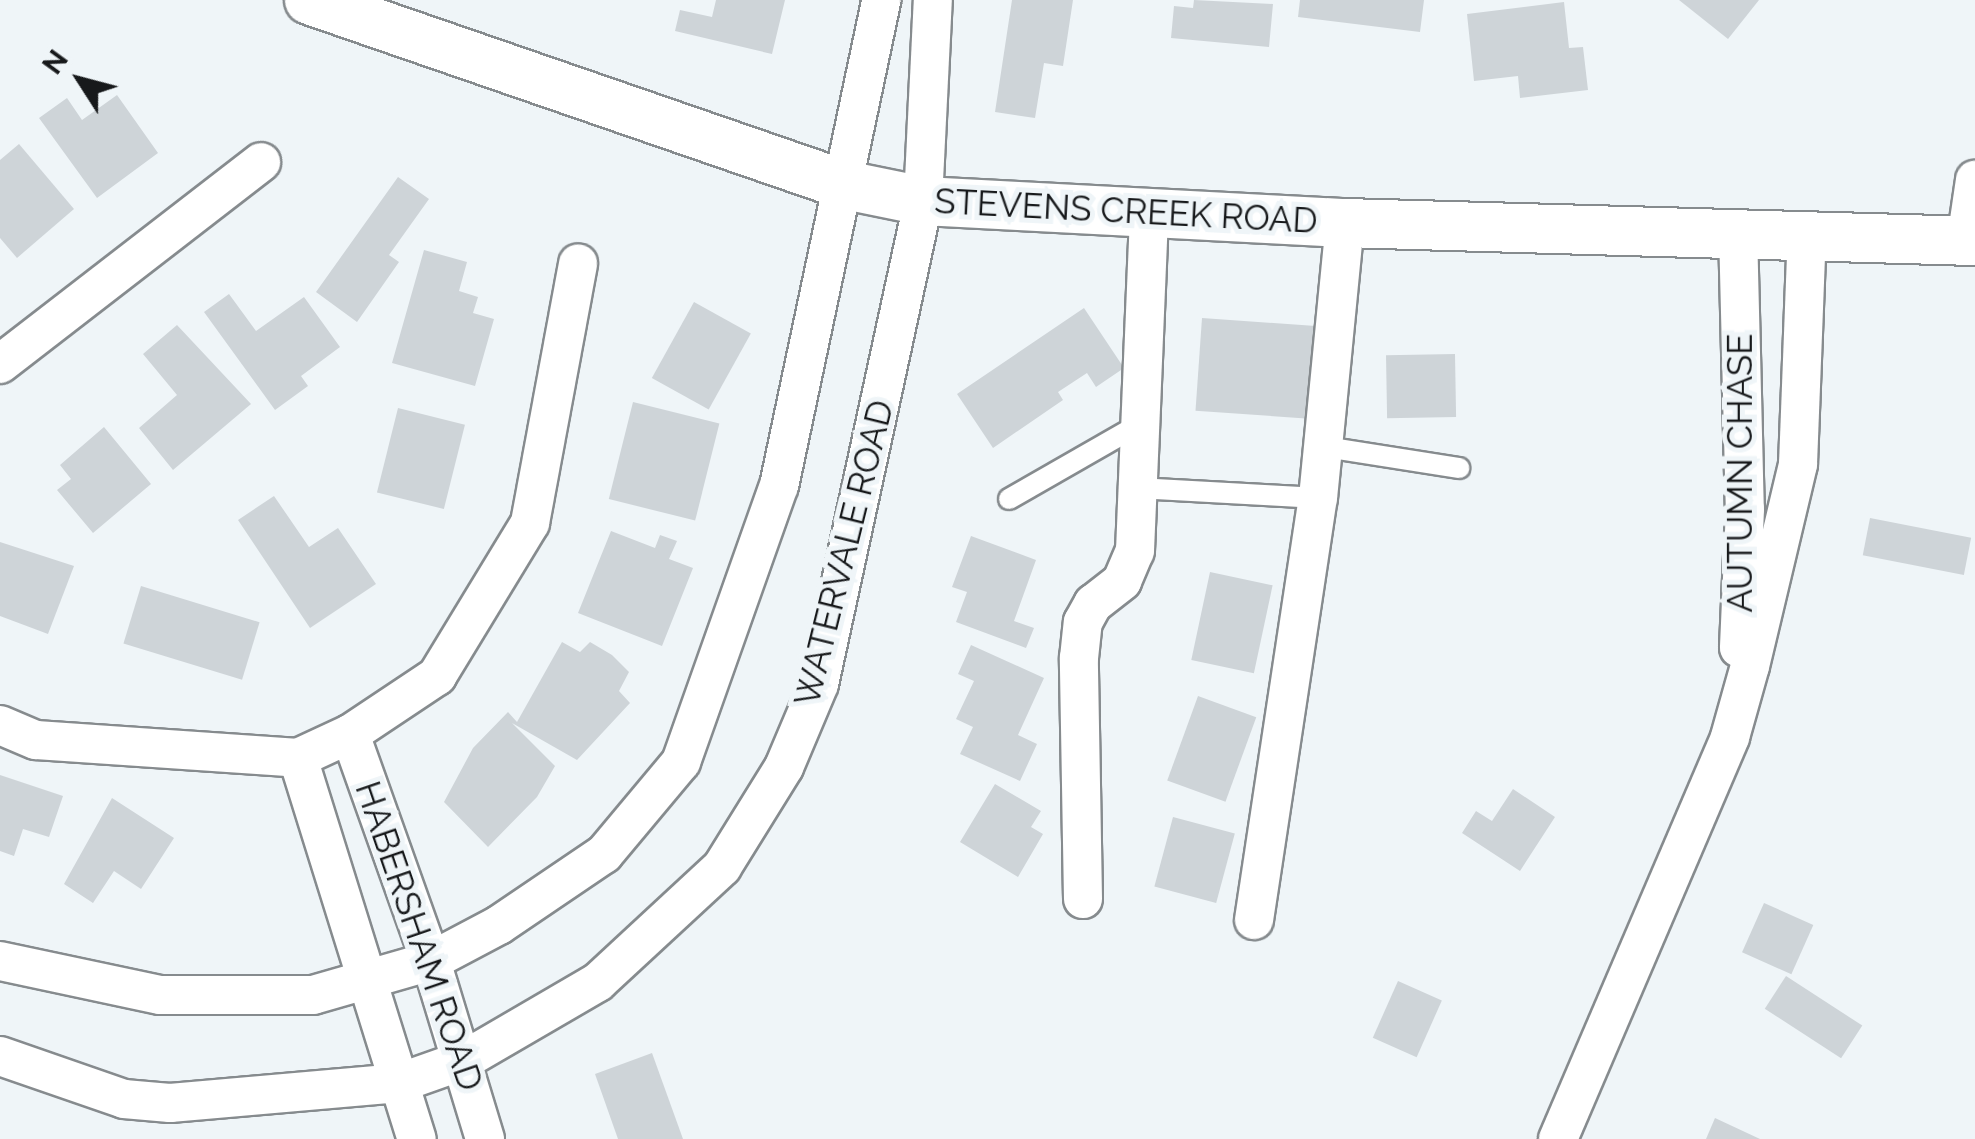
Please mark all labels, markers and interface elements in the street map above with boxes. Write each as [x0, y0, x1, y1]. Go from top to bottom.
north arrow [30, 30, 130, 130]
text: N [36, 44, 75, 80]
street label: STEVENS CREEK ROAD [933, 180, 1319, 242]
street label: AUTUMN CHASE [1719, 333, 1761, 613]
street label: WATERVALE ROAD [786, 396, 902, 710]
street label: HABERSHAM ROAD [346, 776, 492, 1096]

